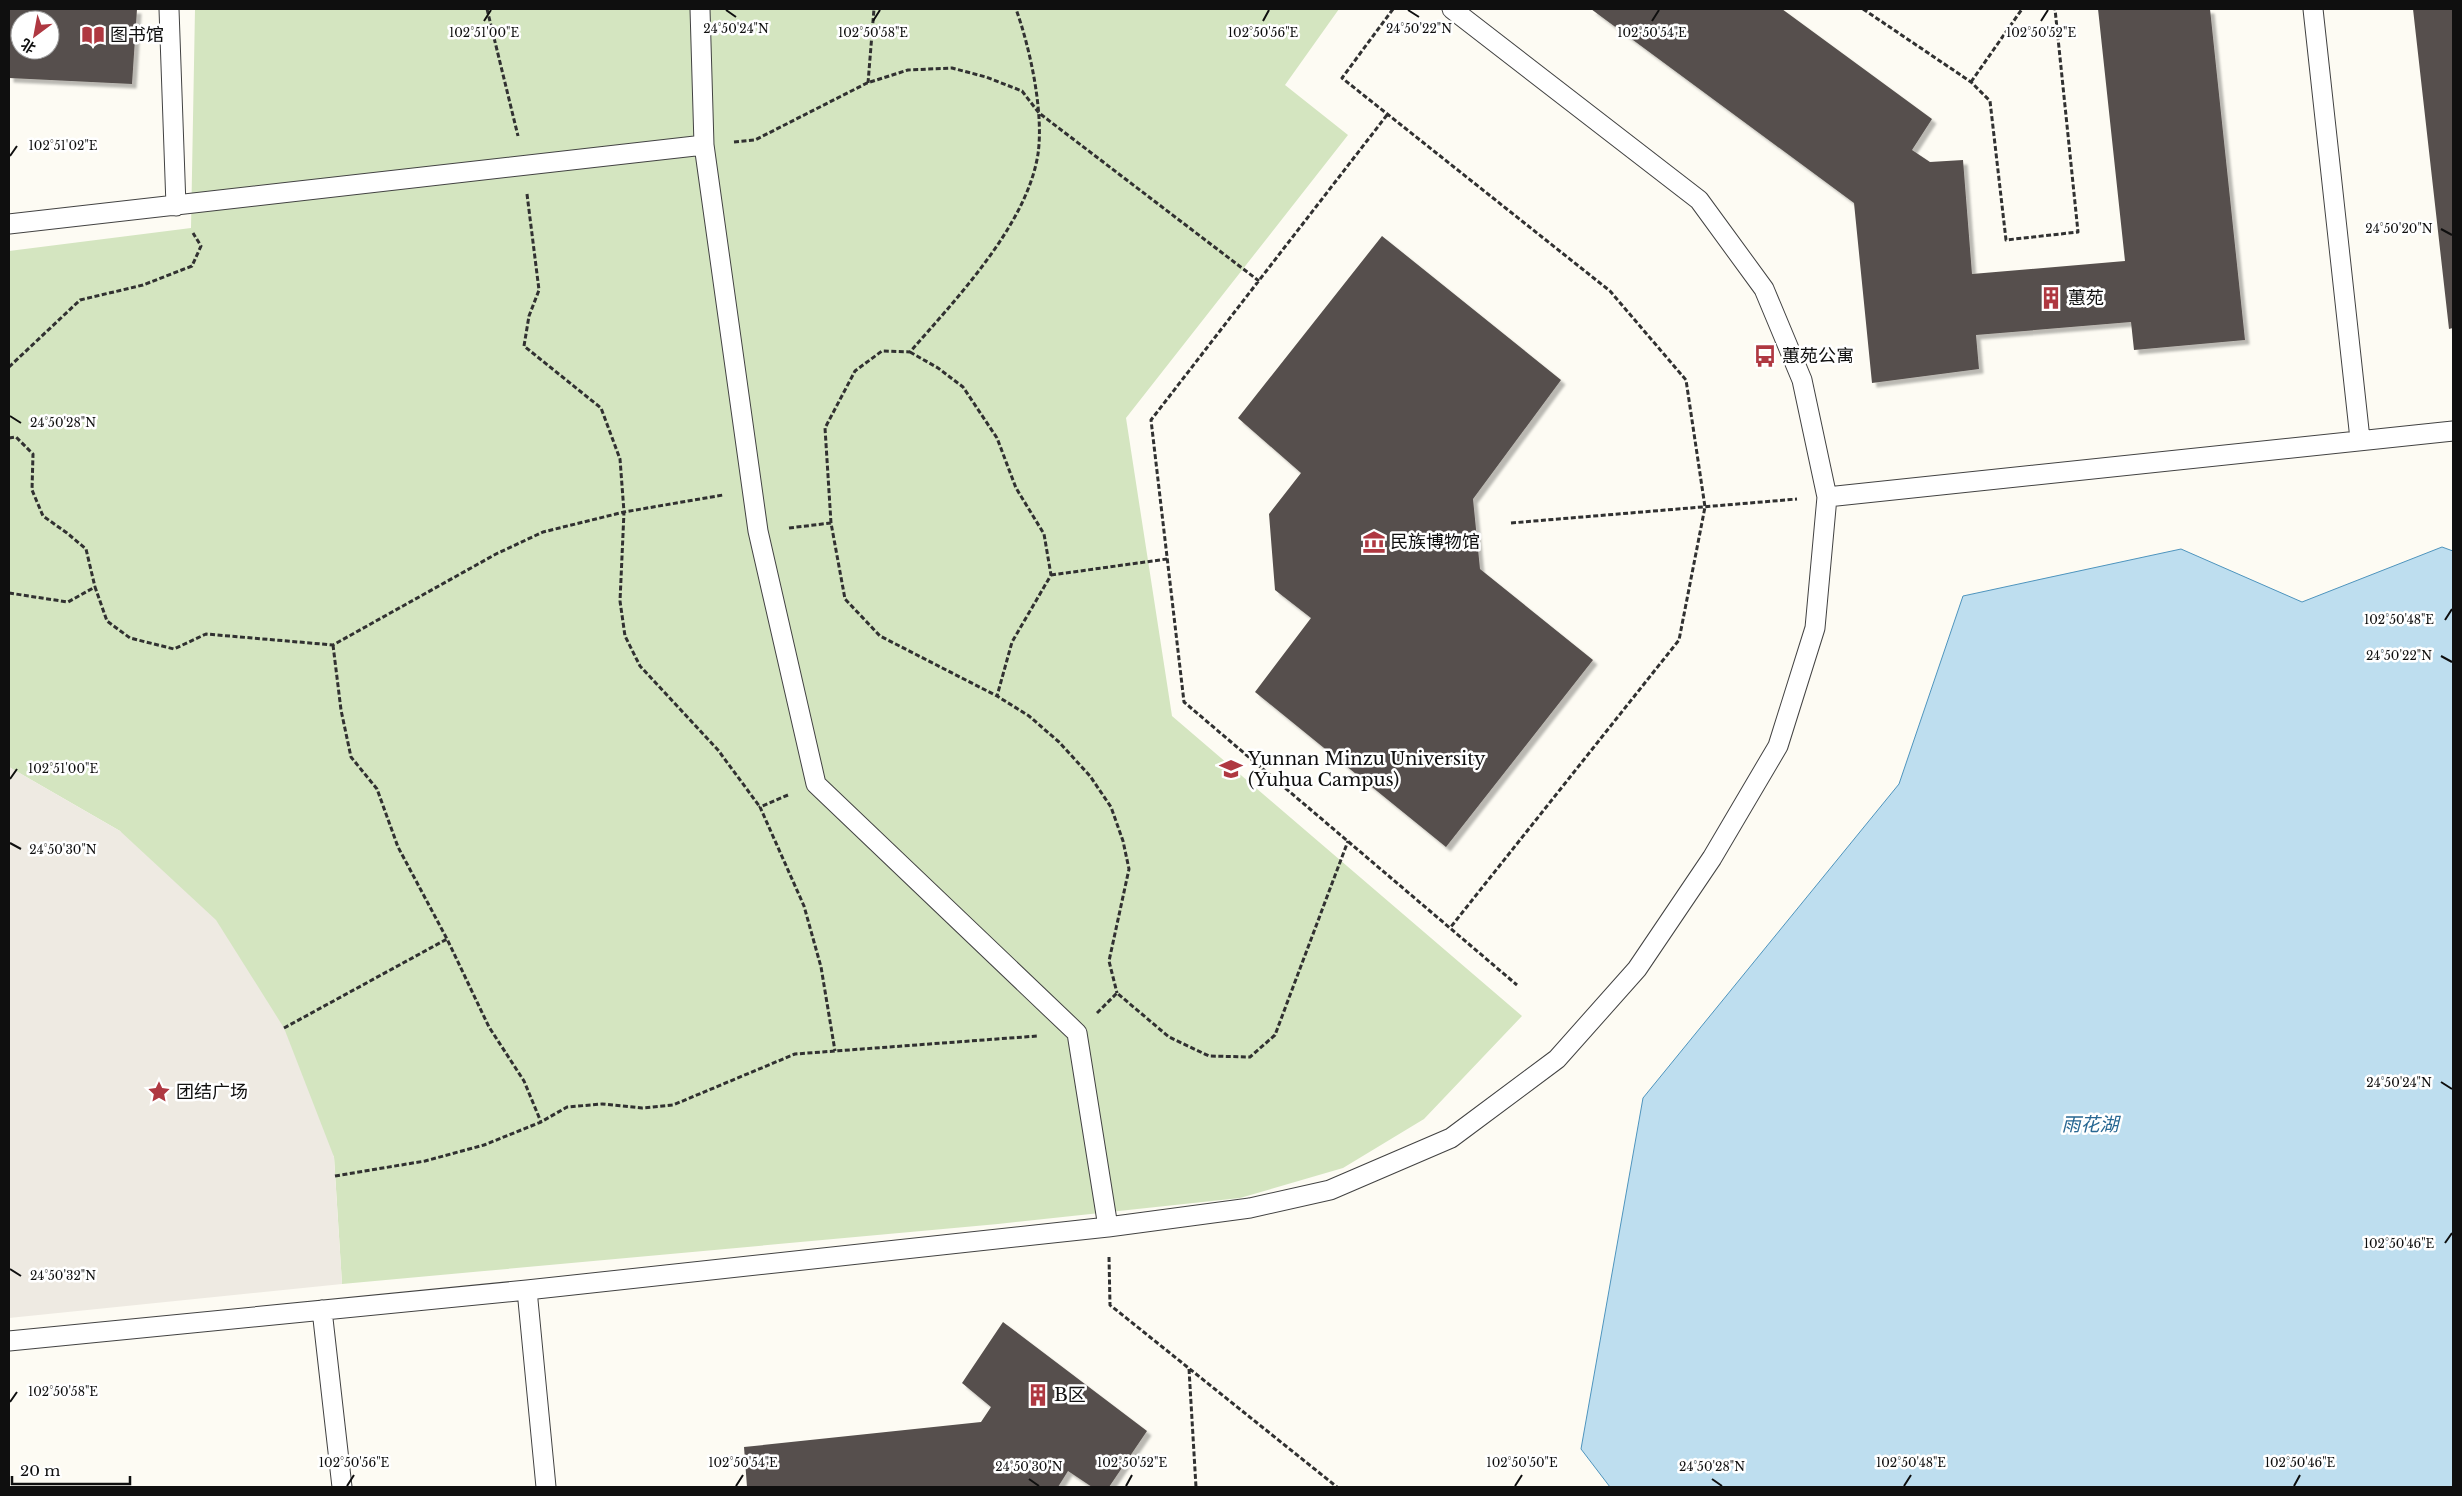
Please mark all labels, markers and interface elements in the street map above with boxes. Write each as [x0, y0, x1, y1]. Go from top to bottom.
north arrow [10, 10, 60, 60]
text: 24°50'24"N [703, 21, 769, 36]
text: 24°50'22"N [1386, 21, 1452, 36]
library icon: 图书馆 [80, 22, 106, 48]
place label: 图书馆 [110, 24, 164, 46]
text: 102°51'00"E [449, 25, 519, 40]
text: 102°50'58"E [838, 25, 908, 40]
text: 102°50'56"E [1228, 25, 1299, 40]
text: 102°50'54"E [1617, 25, 1687, 40]
text: 102°50'52"E [2006, 25, 2076, 40]
text: 北 [17, 35, 39, 57]
text: 102°51'02"E [28, 138, 98, 153]
text: 24°50'20"N [2365, 221, 2433, 236]
building icon: 蕙苑 [2038, 285, 2064, 311]
place label: 蕙苑 [2068, 287, 2104, 309]
bus stop icon: 蕙苑公寓 [1752, 343, 1778, 369]
place label: 蕙苑公寓 [1782, 345, 1854, 367]
text: 24°50'28"N [30, 415, 96, 430]
museum icon: 民族博物馆 [1361, 529, 1387, 555]
place label: 民族博物馆 [1390, 531, 1480, 553]
text: 102°50'48"E [2364, 612, 2434, 627]
text: 24°50'22"N [2366, 648, 2432, 663]
place label: Yunnan Minzu University (Yuhua Campus) [1247, 748, 1486, 791]
school or university icon: Yunnan Minzu University (Yuhua Campus) [1218, 756, 1244, 782]
text: 102°51'00"E [28, 761, 98, 776]
text: 24°50'30"N [29, 842, 97, 857]
text: 24°50'24"N [2366, 1075, 2432, 1090]
place icon: 团结广场 [146, 1079, 172, 1105]
place label: 团结广场 [176, 1081, 248, 1103]
water label: 雨花湖 [2061, 1113, 2121, 1136]
text: 102°50'46"E [2364, 1236, 2435, 1251]
text: 24°50'32"N [30, 1268, 96, 1283]
building icon: B区 [1025, 1382, 1051, 1408]
text: 102°50'58"E [28, 1384, 98, 1399]
place label: B区 [1054, 1384, 1086, 1406]
scale bar [12, 1454, 130, 1486]
text: 102°50'56"E [319, 1455, 390, 1470]
text: 102°50'54"E [708, 1455, 778, 1470]
text: 102°50'52"E [1097, 1455, 1167, 1470]
text: 102°50'50"E [1486, 1455, 1558, 1470]
text: 102°50'48"E [1876, 1455, 1946, 1470]
text: 102°50'46"E [2265, 1455, 2336, 1470]
text: 24°50'30"N [995, 1459, 1063, 1474]
text: 24°50'28"N [1679, 1459, 1745, 1474]
text: 20 m [20, 1461, 60, 1480]

